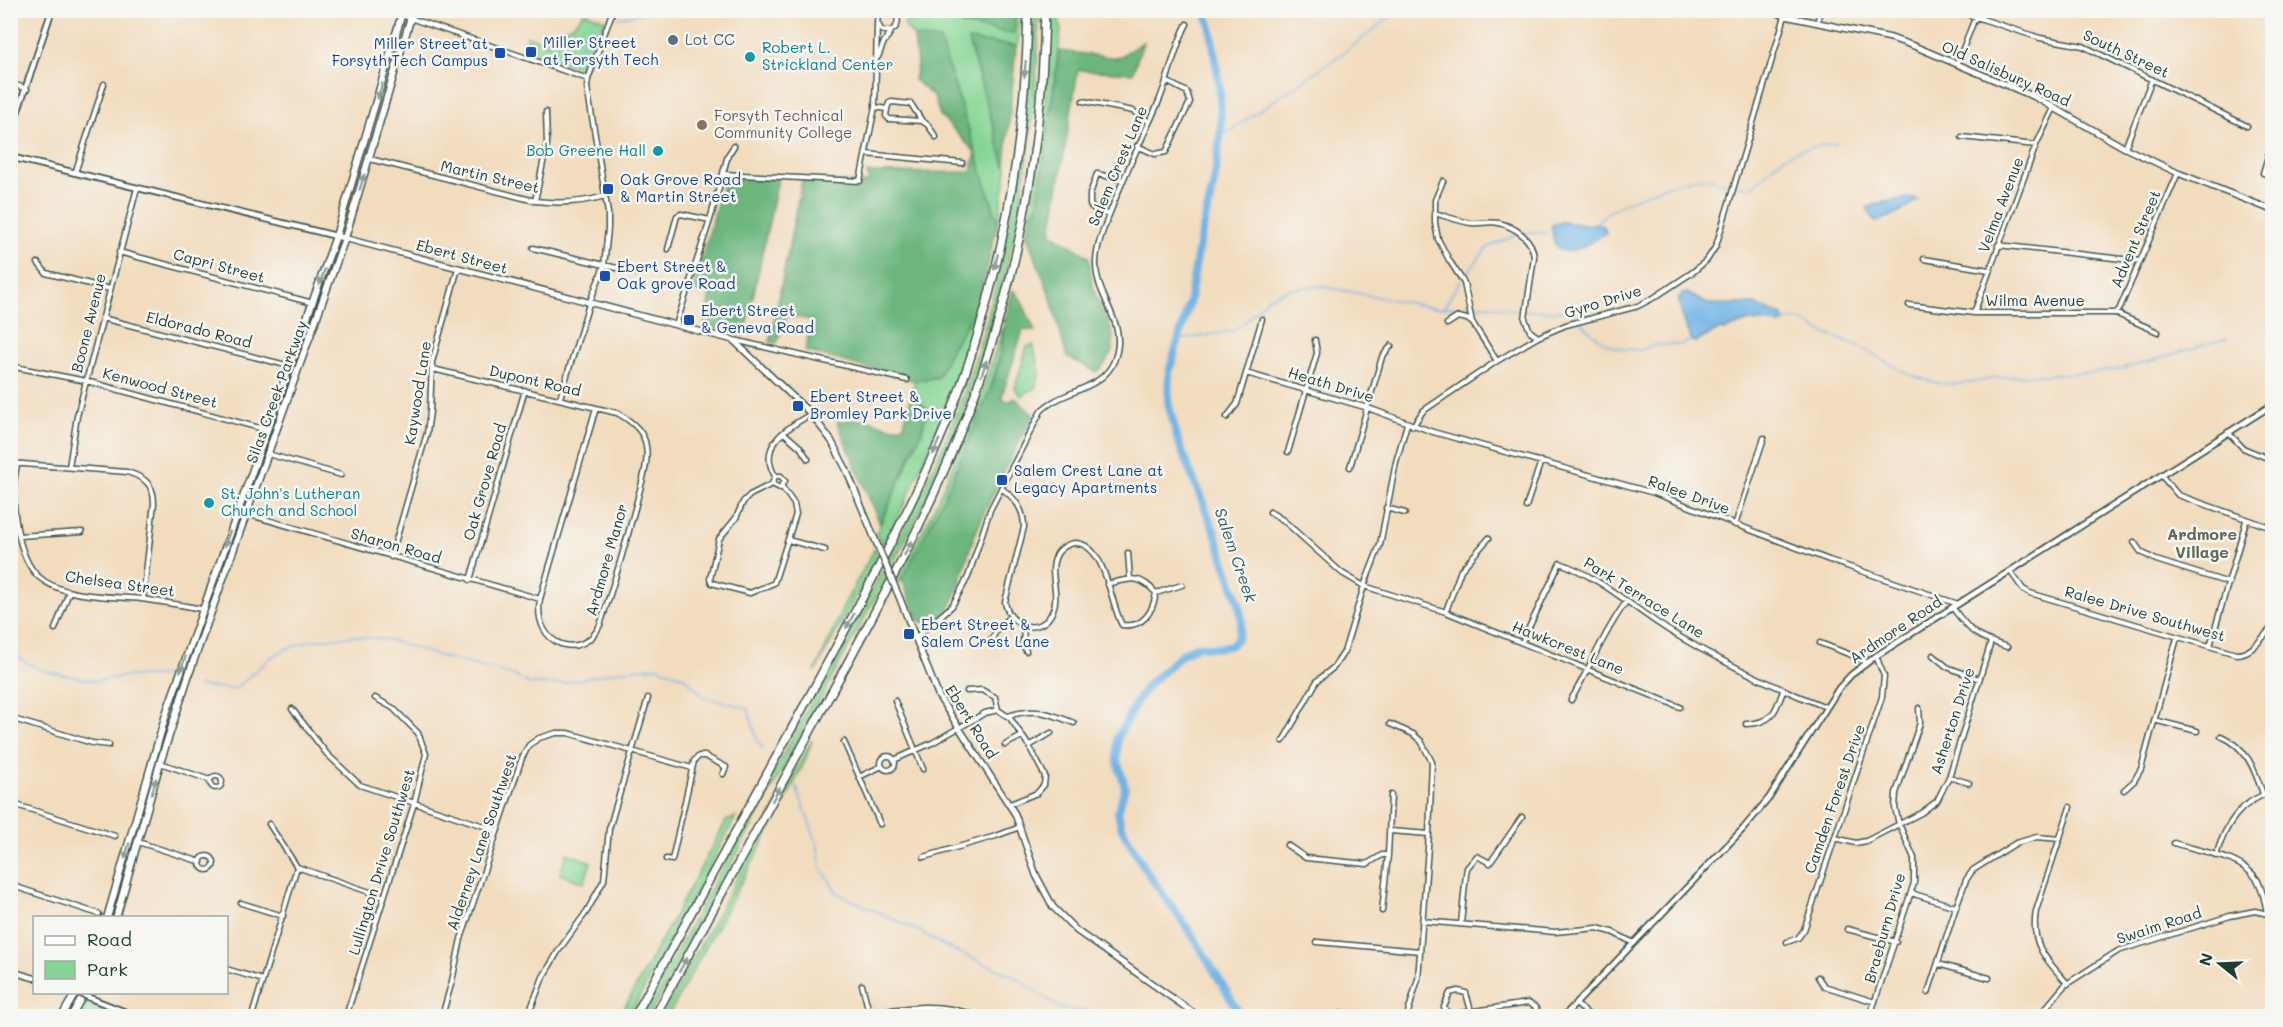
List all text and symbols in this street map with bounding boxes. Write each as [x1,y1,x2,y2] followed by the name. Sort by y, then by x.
[2080,24,2173,82] street label: South Street
[685,29,735,49] place label: Lot CC
[543,32,658,69] place label: Miller Street at Forsyth Tech
[332,33,488,70] place label: Miller Street at Forsyth Tech Campus
[666,33,680,47] marker: Lot CC
[1939,36,2074,110] street label: Old Salisbury Road
[762,37,893,74] place label: Robert L. Strickland Center
[524,45,538,59] marker: Miller Street at Forsyth Tech
[493,46,507,60] marker: Miller Street at Forsyth Tech Campus
[743,50,757,64] marker: Robert L. Strickland Center
[1020,59,1030,78] one-way arrow
[375,82,384,100] one-way arrow
[1083,102,1151,229] street label: Salem Crest Lane
[714,105,852,142] place label: Forsyth Technical Community College
[695,118,709,132] marker: Forsyth Technical Community College
[526,140,646,160] place label: Bob Greene Hall
[651,144,665,158] marker: Bob Greene Hall
[1973,154,2027,255] street label: Velma Avenue
[439,155,542,197] street label: Martin Street
[620,169,741,206] place label: Oak Grove Road & Martin Street
[358,173,368,191] one-way arrow
[601,182,615,196] marker: Oak Grove Road & Martin Street
[2105,187,2165,291] street label: Advent Street
[414,234,510,278] street label: Ebert Street
[171,243,267,287] street label: Capri Street
[991,252,1001,271] one-way arrow
[617,256,736,293] place label: Ebert Street & Oak grove Road
[317,268,326,286] one-way arrow
[598,269,612,283] marker: Ebert Street & Oak grove Road
[66,271,110,374] street label: Boone Avenue
[1562,280,1644,322] street label: Gyro Drive
[1985,290,2085,310] street label: Wilma Avenue
[701,300,814,337] place label: Ebert Street & Geneva Road
[144,306,254,352] street label: Eldorado Road
[682,313,696,327] marker: Ebert Street & Geneva Road
[241,317,311,466] street label: Silas Creek Parkway
[399,339,435,446] street label: Kaywood Lane
[979,359,989,377] one-way arrow
[487,360,583,400] street label: Dupont Road
[1286,361,1377,407] street label: Heath Drive
[101,362,220,412] street label: Kenwood Street
[810,386,952,423] place label: Ebert Street & Bromley Park Drive
[791,399,805,413] marker: Ebert Street & Bromley Park Drive
[458,421,510,543] street label: Oak Grove Road
[931,438,940,456] one-way arrow
[1014,460,1163,497] place label: Salem Crest Lane at Legacy Apartments
[1646,470,1733,518] street label: Ralee Drive
[995,473,1009,487] marker: Salem Crest Lane at Legacy Apartments
[221,483,360,520] place label: St. John's Lutheran Church and School
[202,496,216,510] marker: St. John's Lutheran Church and School
[580,501,632,618] street label: Ardmore Manor
[1211,505,1263,605] water label: Salem Creek
[349,523,444,567] street label: Sharon Road
[2167,523,2237,562] district label: Ardmore Village
[222,531,232,549] one-way arrow
[903,539,912,556] one-way arrow
[1580,552,1709,642] street label: Park Terrace Lane
[64,565,176,601] street label: Chelsea Street
[2063,581,2228,646] street label: Ralee Drive Southwest
[1845,591,1945,667] street label: Ardmore Road
[845,613,855,630] one-way arrow
[921,614,1050,651] place label: Ebert Street & Salem Crest Lane
[1510,616,1627,679] street label: Hawkcrest Lane
[902,627,916,641] marker: Ebert Street & Salem Crest Lane
[178,655,188,673] one-way arrow
[1925,665,1979,777] street label: Asherton Drive
[941,681,1003,762] street label: Ebert Road
[1799,721,1869,876] street label: Camden Forest Drive
[441,751,521,933] street label: Alderney Lane Southwest
[343,766,419,957] street label: Lullington Drive Southwest
[150,777,159,795] one-way arrow
[771,786,782,802] one-way arrow
[122,842,131,860] one-way arrow
[1859,870,1909,985] street label: Braeburn Drive
[2114,902,2204,948] street label: Swaim Road
[33,916,228,994] legend
[87,927,132,951] text: Road
[2190,934,2250,994] north arrow
[2193,950,2217,968] text: N
[678,956,688,973] one-way arrow
[87,957,128,981] text: Park

